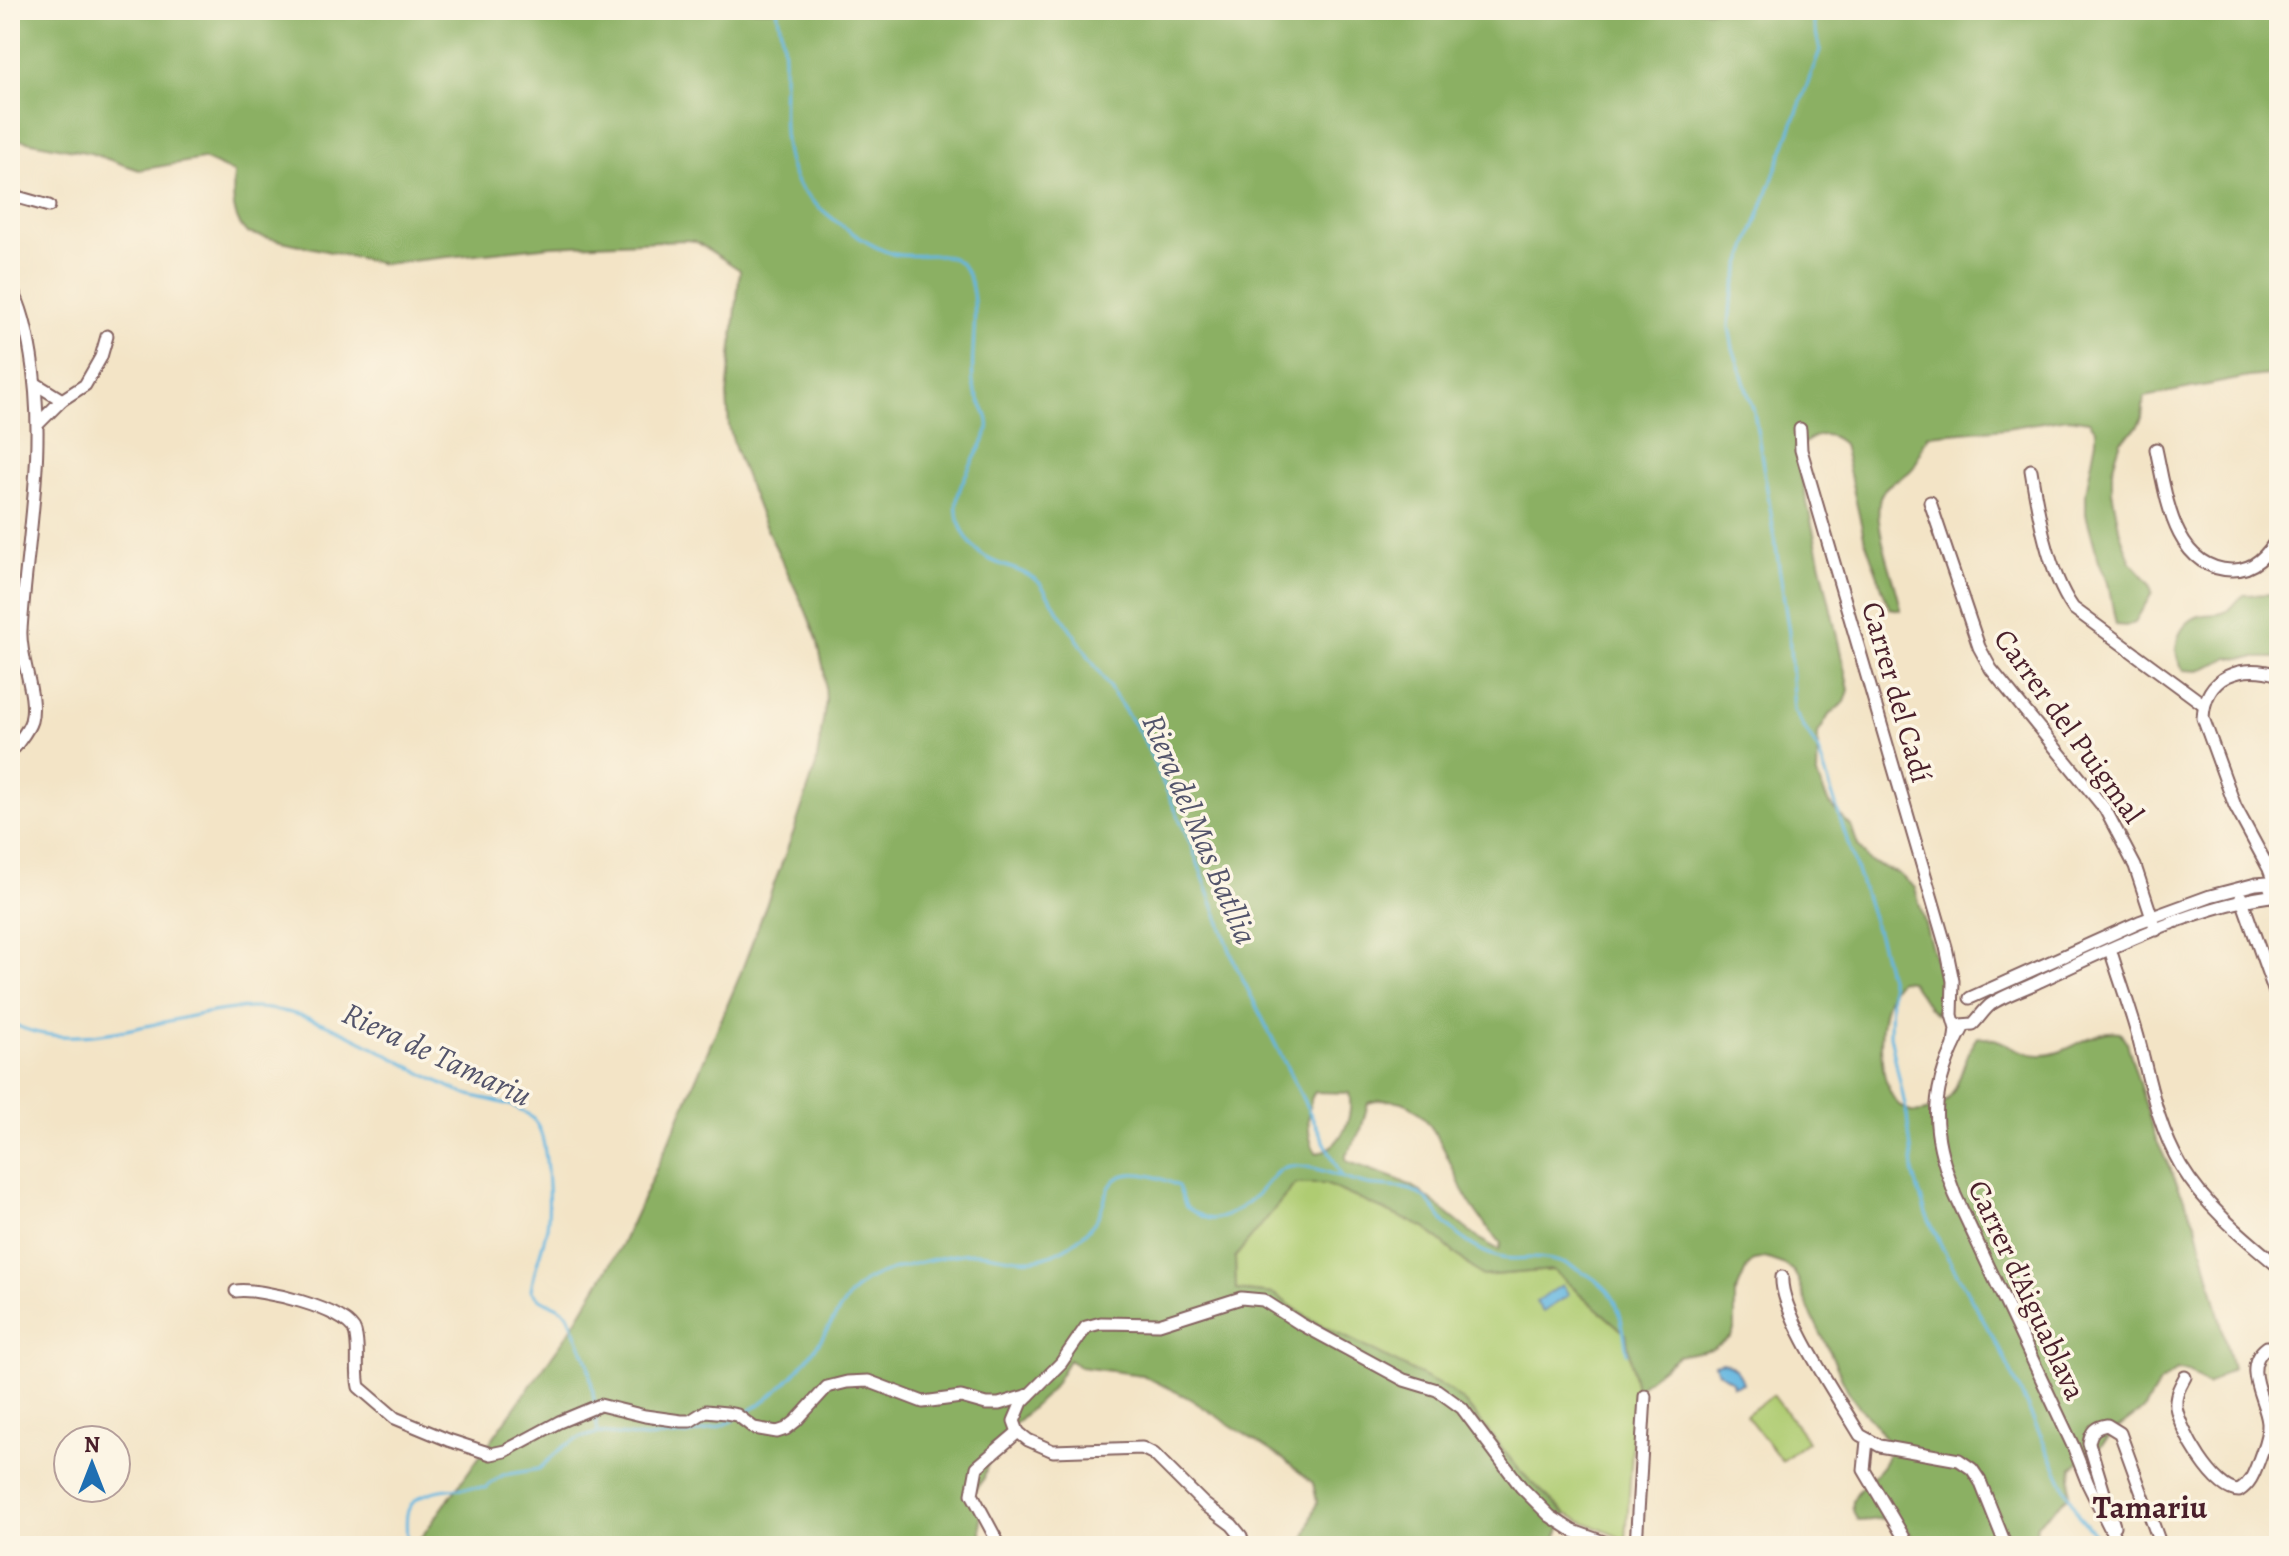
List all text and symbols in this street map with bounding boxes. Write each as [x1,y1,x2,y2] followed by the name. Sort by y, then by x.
[1852,597,1942,787] street label: Carrer del Cadí
[1985,621,2153,831] street label: Carrer del Puigmal
[1132,707,1268,951] water label: Riera del Mas Batllia
[335,991,539,1117] water label: Riera de Tamariu
[1959,1174,2095,1406] street label: Carrer d'Aiguablava
[52,1424,132,1504] north arrow
[84,1430,100,1460] text: N
[2093,1485,2208,1529] district label: Tamariu

